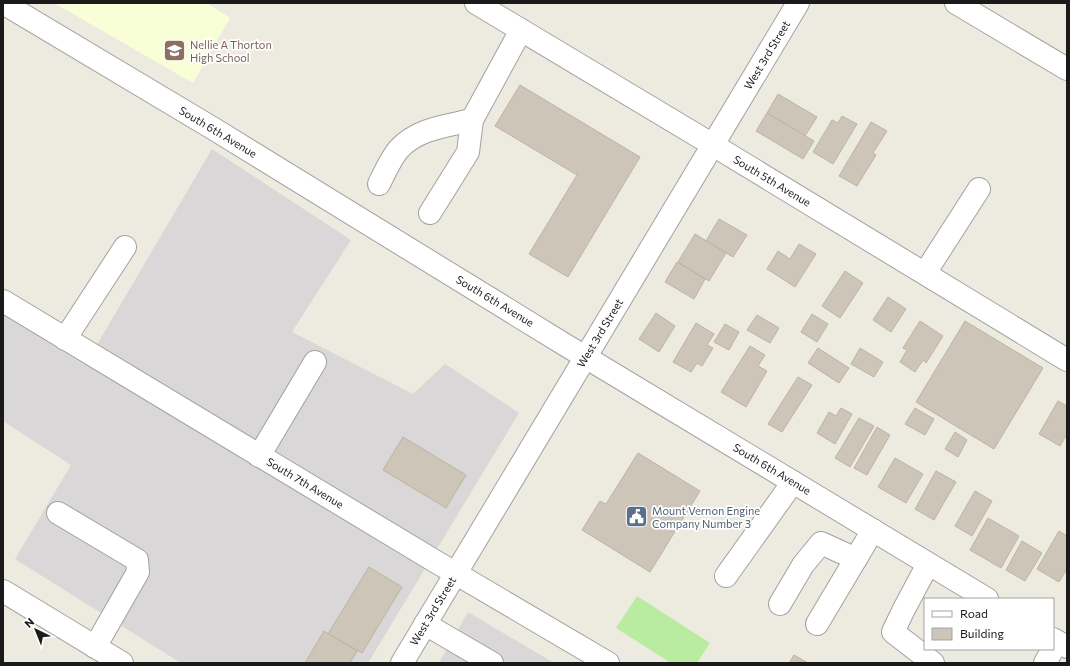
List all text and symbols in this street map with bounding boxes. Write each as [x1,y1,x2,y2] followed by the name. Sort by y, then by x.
[741,18,792,91] street label: West 3rd Street
[161,38,187,64] school or university icon: Nellie A Thorton High School
[190,38,272,64] place label: Nellie A Thorton High School
[177,103,260,160] street label: South 6th Avenue
[731,152,813,209] street label: South 5th Avenue
[454,272,537,329] street label: South 6th Avenue
[574,296,625,369] street label: West 3rd Street
[731,440,814,497] street label: South 6th Avenue
[264,454,346,511] street label: South 7th Avenue
[624,504,650,530] public building icon: Mount Vernon Engine Company Number 3
[652,504,760,530] place label: Mount Vernon Engine Company Number 3
[407,574,458,647] street label: West 3rd Street
[924,598,1054,650] legend
[960,606,988,620] text: Road
[16,610,56,650] north arrow
[21,615,36,630] text: N
[960,626,1004,640] text: Building

